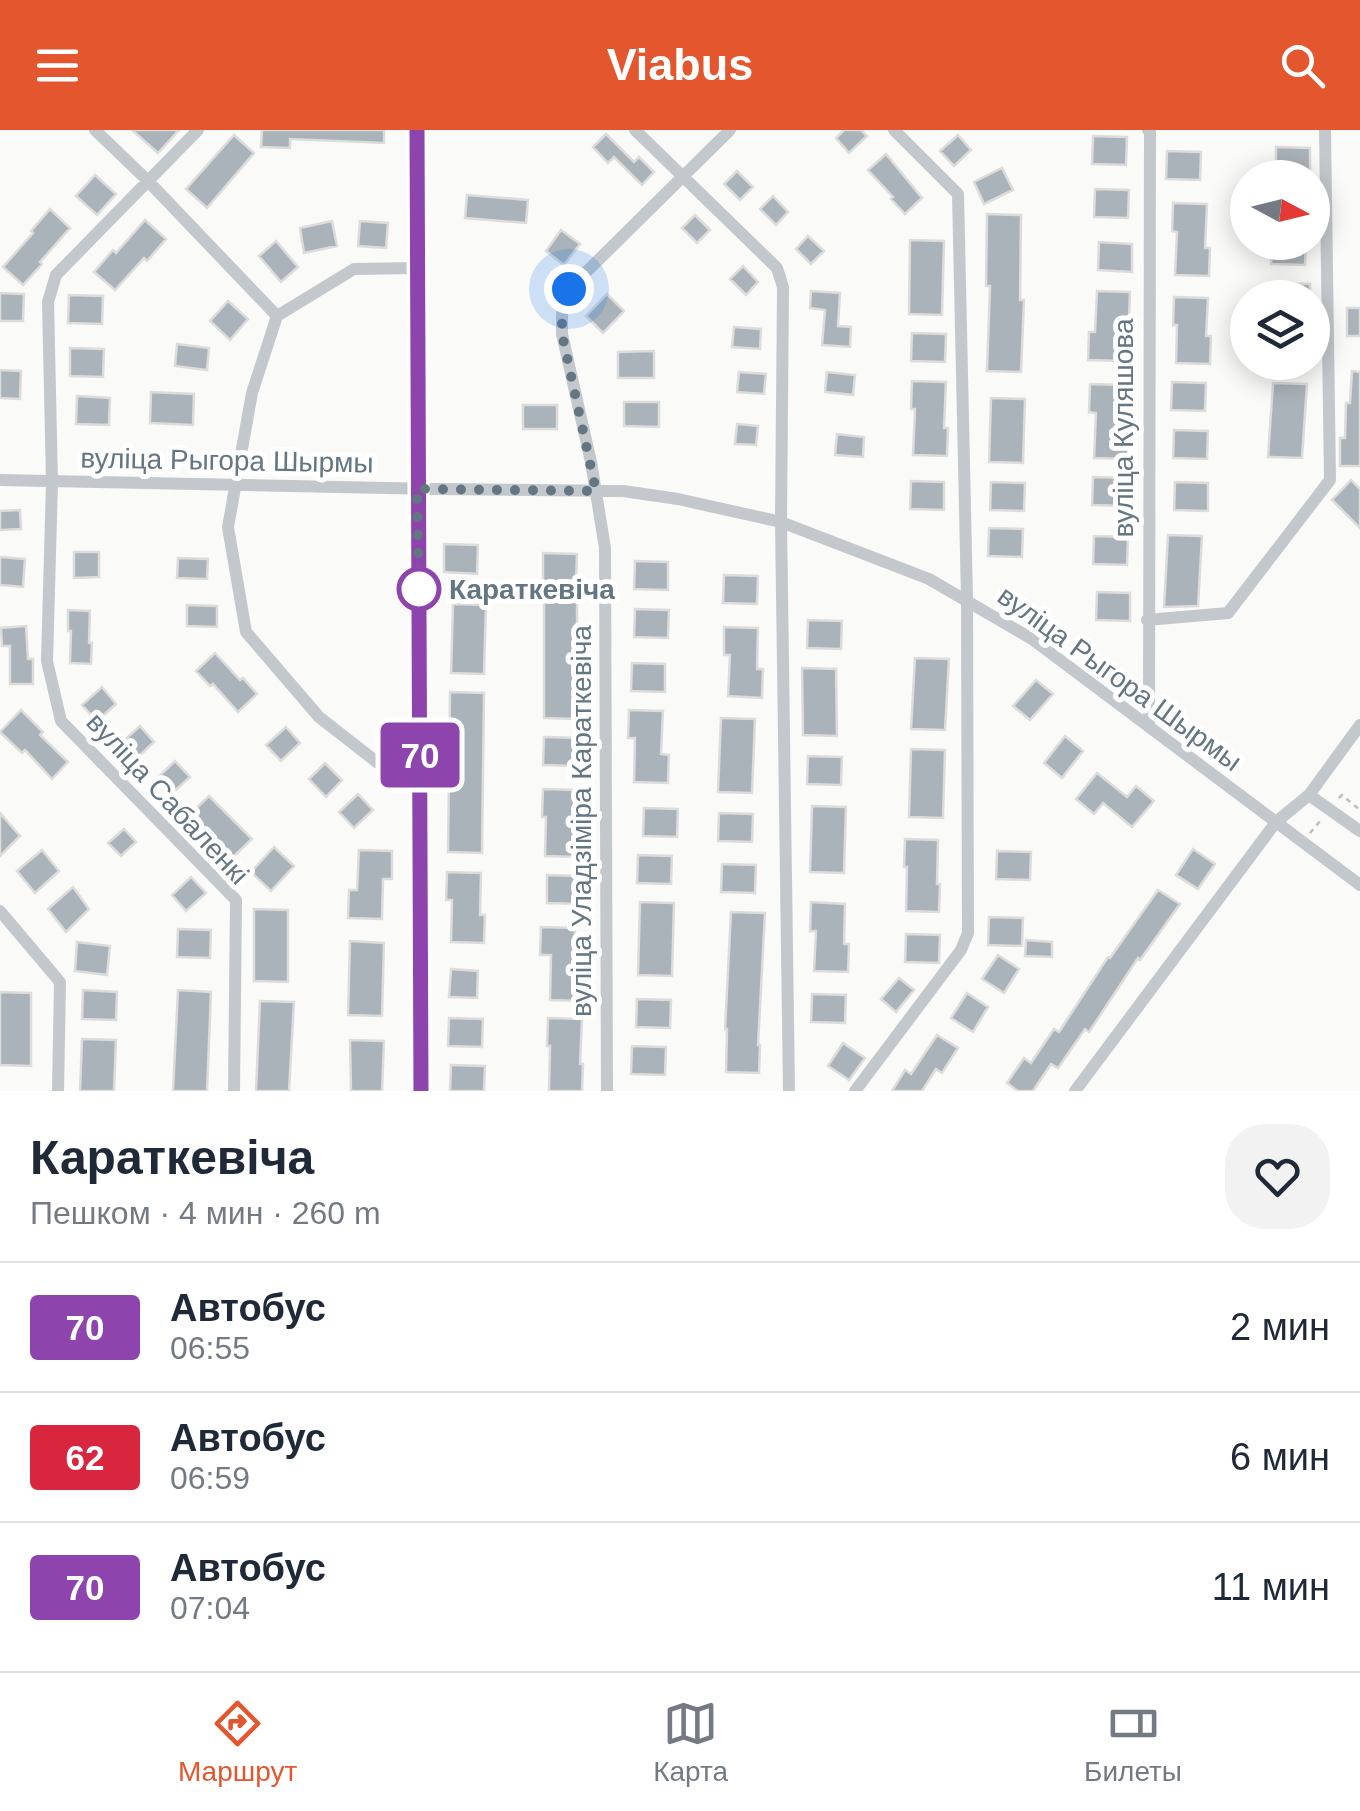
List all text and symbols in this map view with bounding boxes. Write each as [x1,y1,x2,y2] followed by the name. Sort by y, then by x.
[30,38,85,93] icon: menu
[1275,38,1330,93] icon: search
[607,39,753,90] text: Viabus
[1230,160,1330,260] north arrow
[1230,160,1330,380] map controls
[544,264,594,314] your location
[1230,280,1330,380] button: layers
[1108,318,1139,537] street label: вуліца Куляшова
[80,442,374,479] street label: вуліца Рыгора Шырмы
[398,568,440,610] marker: Караткевіча
[449,574,615,605] place label: Караткевіча
[992,580,1247,777] street label: вуліца Рыгора Шырмы
[566,625,597,1017] street label: вуліца Уладзіміра Караткевіча
[80,706,255,890] street label: вуліца Сабаленкі
[375,722,465,788] line badge: 70
[401,736,439,775] text: 70
[1225,1124,1330,1229] button: heart
[30,1131,314,1184] text: Караткевіча
[30,1195,381,1231] text: Пешком · 4 мин · 260 m
[170,1287,326,1329] text: Автобус
[1230,1306,1330,1348] text: 2 мин
[66,1308,104,1347] text: 70
[170,1330,250,1366] text: 06:55
[170,1417,326,1459] text: Автобус
[1230,1436,1330,1478] text: 6 мин
[66,1438,104,1477] text: 62
[170,1460,250,1496] text: 06:59
[170,1547,326,1589] text: Автобус
[1212,1566,1330,1608] text: 11 мин
[66,1568,104,1607] text: 70
[170,1590,250,1626] text: 07:04
[178,1696,297,1788] tab: Маршрут
[653,1696,728,1788] tab: Карта
[1084,1696,1182,1788] tab: Билеты

